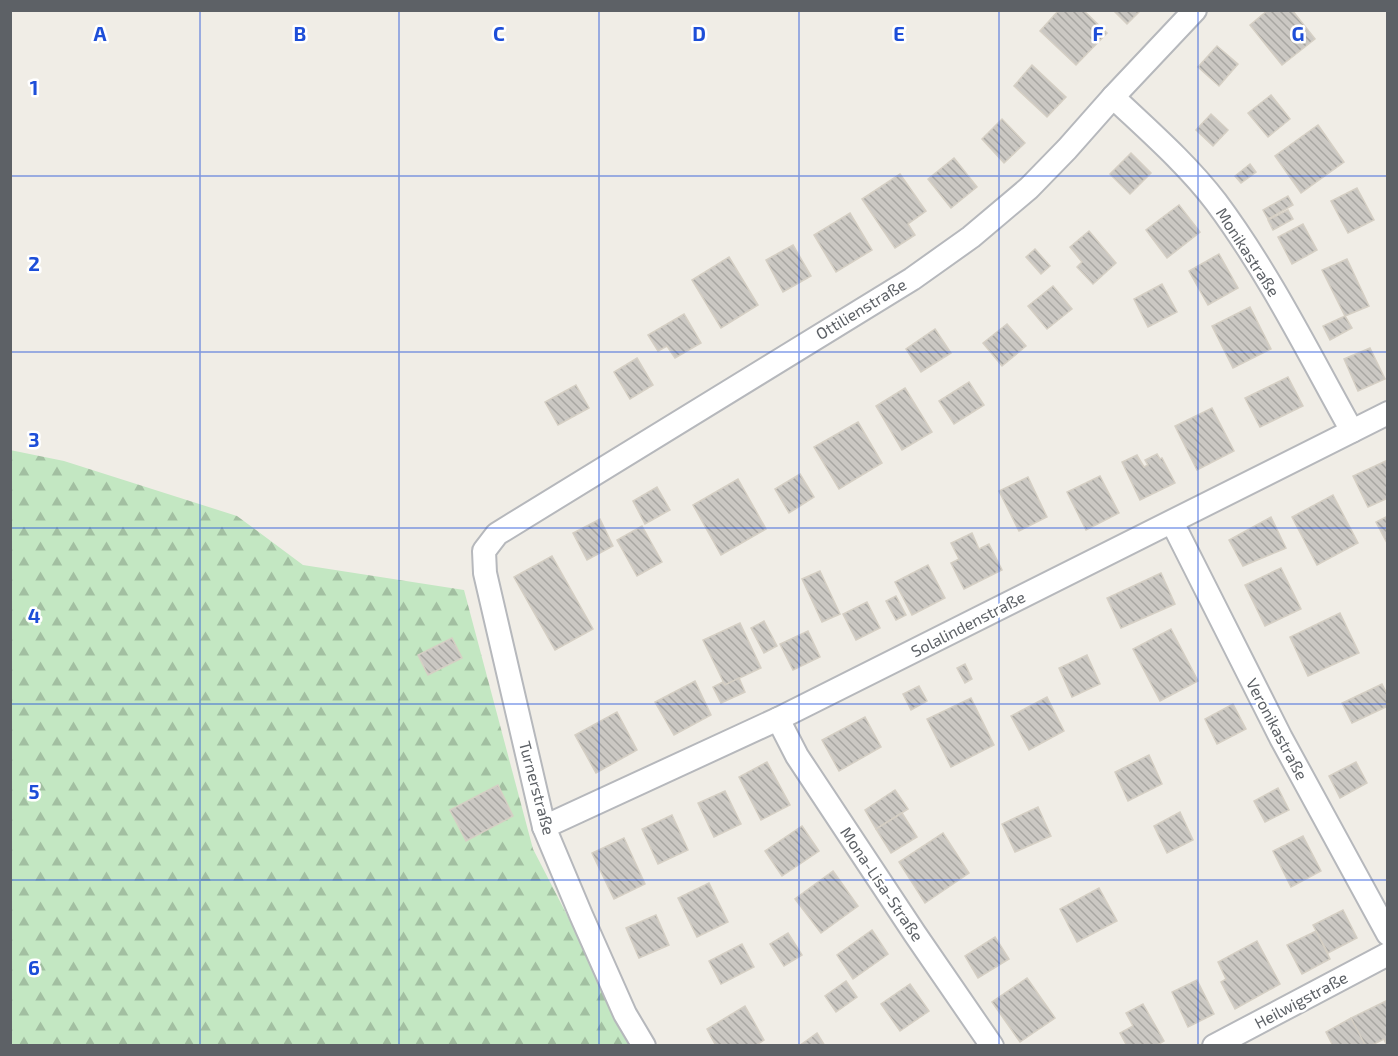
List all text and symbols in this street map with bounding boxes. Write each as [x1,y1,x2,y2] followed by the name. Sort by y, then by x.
[93,21,107,45] text: A
[294,21,306,45] text: B
[493,21,505,45] text: C
[692,21,706,45] text: D
[893,21,905,45] text: E
[1092,21,1104,45] text: F
[1292,21,1304,45] text: G
[30,75,38,99] text: 1
[1213,204,1284,300] street label: Monikastraße
[28,251,40,275] text: 2
[812,274,909,343] street label: Ottilienstraße
[28,427,40,451] text: 3
[908,587,1028,661] street label: Solalindenstraße
[28,603,41,627] text: 4
[1243,675,1312,783] street label: Veronikastraße
[516,739,559,837] street label: Turnerstraße
[28,779,40,803] text: 5
[837,823,928,945] street label: Mona-Lisa-Straße
[28,955,40,979] text: 6
[1251,967,1351,1032] street label: Heilwigstraße

